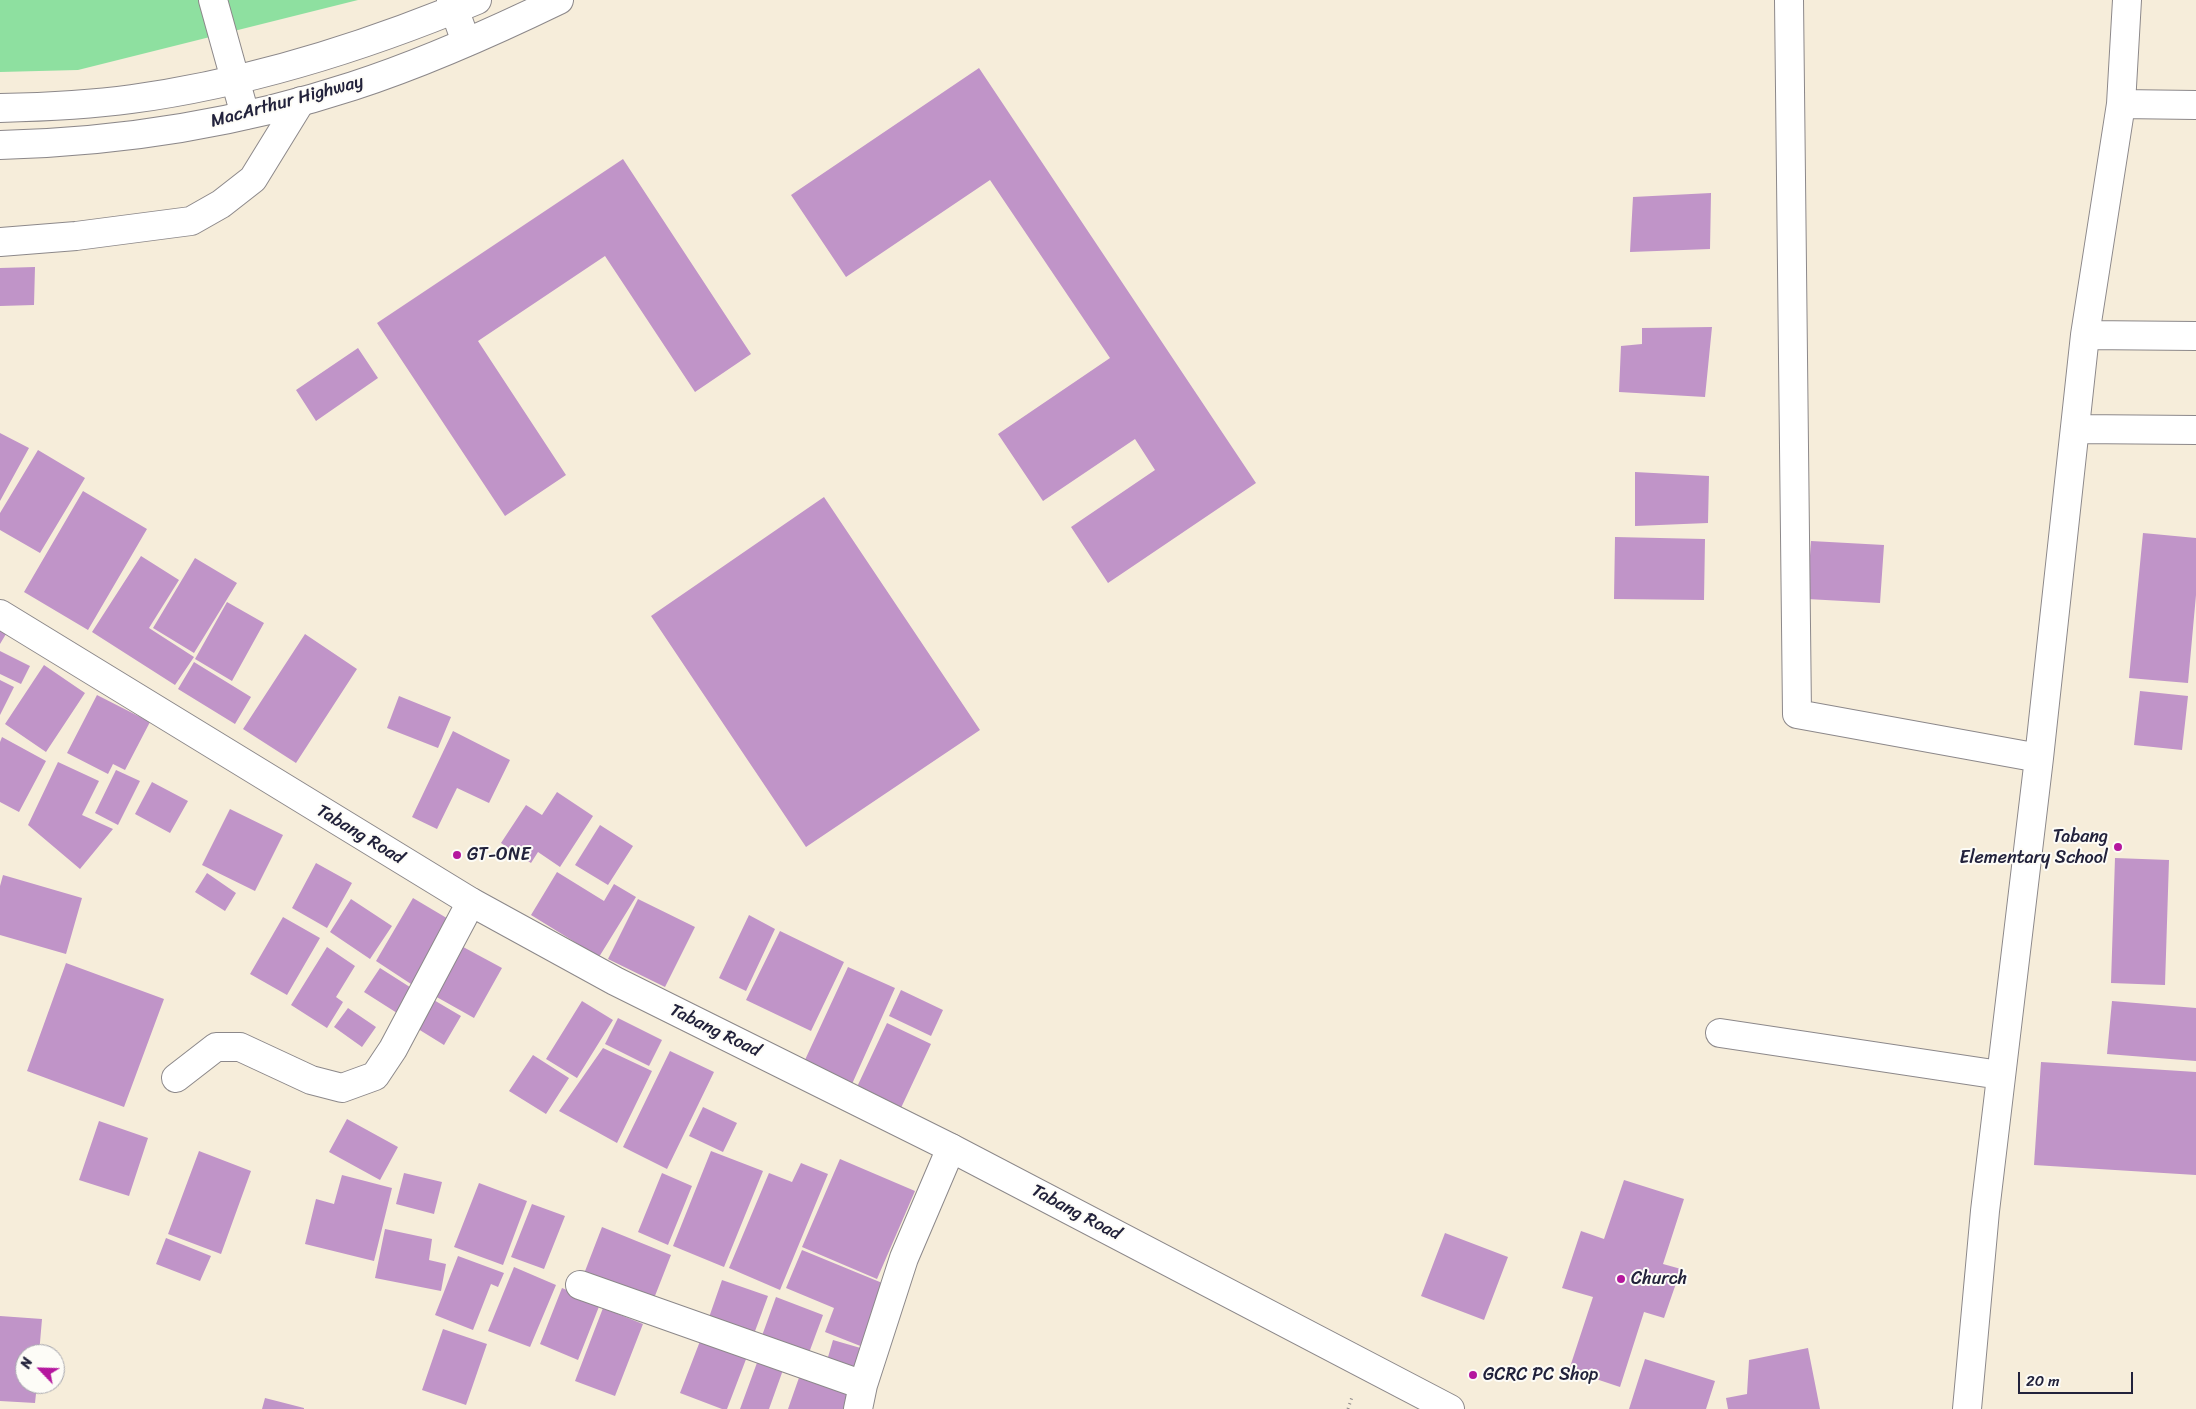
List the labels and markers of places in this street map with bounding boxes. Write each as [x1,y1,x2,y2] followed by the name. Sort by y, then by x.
[1959,826,2108,869] place label: Tabang Elementary School
[2112,841,2124,853] marker: Tabang Elementary School
[467,844,530,866] place label: GT-ONE
[451,849,463,861] marker: GT-ONE
[1631,1268,1687,1290] place label: Church
[1615,1273,1627,1285] marker: Church
[1483,1364,1598,1386] place label: GCRC PC Shop
[1467,1369,1479,1381] marker: GCRC PC Shop

